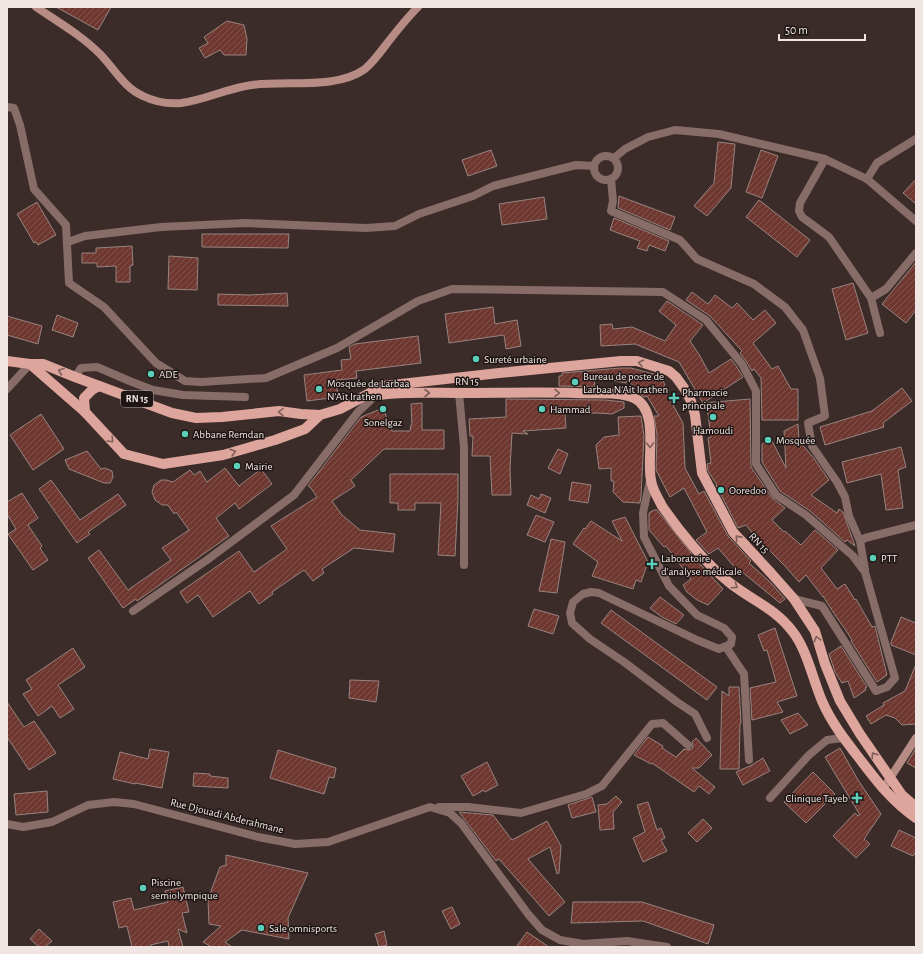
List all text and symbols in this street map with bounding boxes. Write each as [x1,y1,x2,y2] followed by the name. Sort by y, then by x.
[779,16,865,42] scale bar
[785,24,808,36] text: 50 m
[471,354,481,364] marker: Sureté urbaine
[484,354,547,365] place label: Sureté urbaine
[638,359,644,367] one-way arrow
[58,368,65,376] one-way arrow
[146,369,156,379] marker: ADE
[159,369,178,380] place label: ADE
[583,371,668,395] place label: Bureau de poste de Larbaa N'Aït Irathen
[455,376,479,387] street label: RN 15
[570,377,580,387] marker: Bureau de poste de Larbaa N'Aït Irathen
[327,378,410,402] place label: Mosquée de Larbaa N'Aït Irathen
[314,384,324,394] marker: Mosquée de Larbaa N'Aït Irathen
[682,387,728,411] place label: Pharmacie principale
[424,389,430,397] one-way arrow
[554,389,560,397] one-way arrow
[121,391,153,407] road number: RN 15
[669,393,679,403] marker: Pharmacie principale
[378,404,388,414] marker: Sonelgaz
[537,404,547,414] marker: Hammad
[550,404,591,415] place label: Hammad
[278,408,284,416] one-way arrow
[708,412,718,422] marker: Hamoudi
[364,417,403,428] place label: Sonelgaz
[693,425,733,436] place label: Hamoudi
[180,429,190,439] marker: Abbane Remdan
[193,429,264,440] place label: Abbane Remdan
[763,435,773,445] marker: Mosquée
[776,435,815,446] place label: Mosquée
[107,436,114,443] one-way arrow
[646,442,654,448] one-way arrow
[229,448,236,457] one-way arrow
[232,461,242,471] marker: Mairie
[245,461,273,472] place label: Mairie
[716,485,726,495] marker: Ooredoo
[729,485,766,496] place label: Ooredoo
[747,531,771,556] street label: RN 15
[736,535,743,542] one-way arrow
[661,553,742,577] place label: Laboratoire d'analyse médicale
[868,553,878,563] marker: PTT
[881,553,898,564] place label: PTT
[646,558,658,570] marker: Laboratoire d'analyse médicale
[731,581,738,589] one-way arrow
[813,636,822,643] one-way arrow
[872,753,879,760] one-way arrow
[851,792,863,804] marker: Clinique Tayeb
[786,793,848,804] place label: Clinique Tayeb
[169,797,285,835] street label: Rue Djouadi Abderahmane
[151,877,218,901] place label: Piscine semiolympique
[138,883,148,893] marker: Piscine semiolympique
[256,923,266,933] marker: Sale omnisports
[269,923,337,934] place label: Sale omnisports

